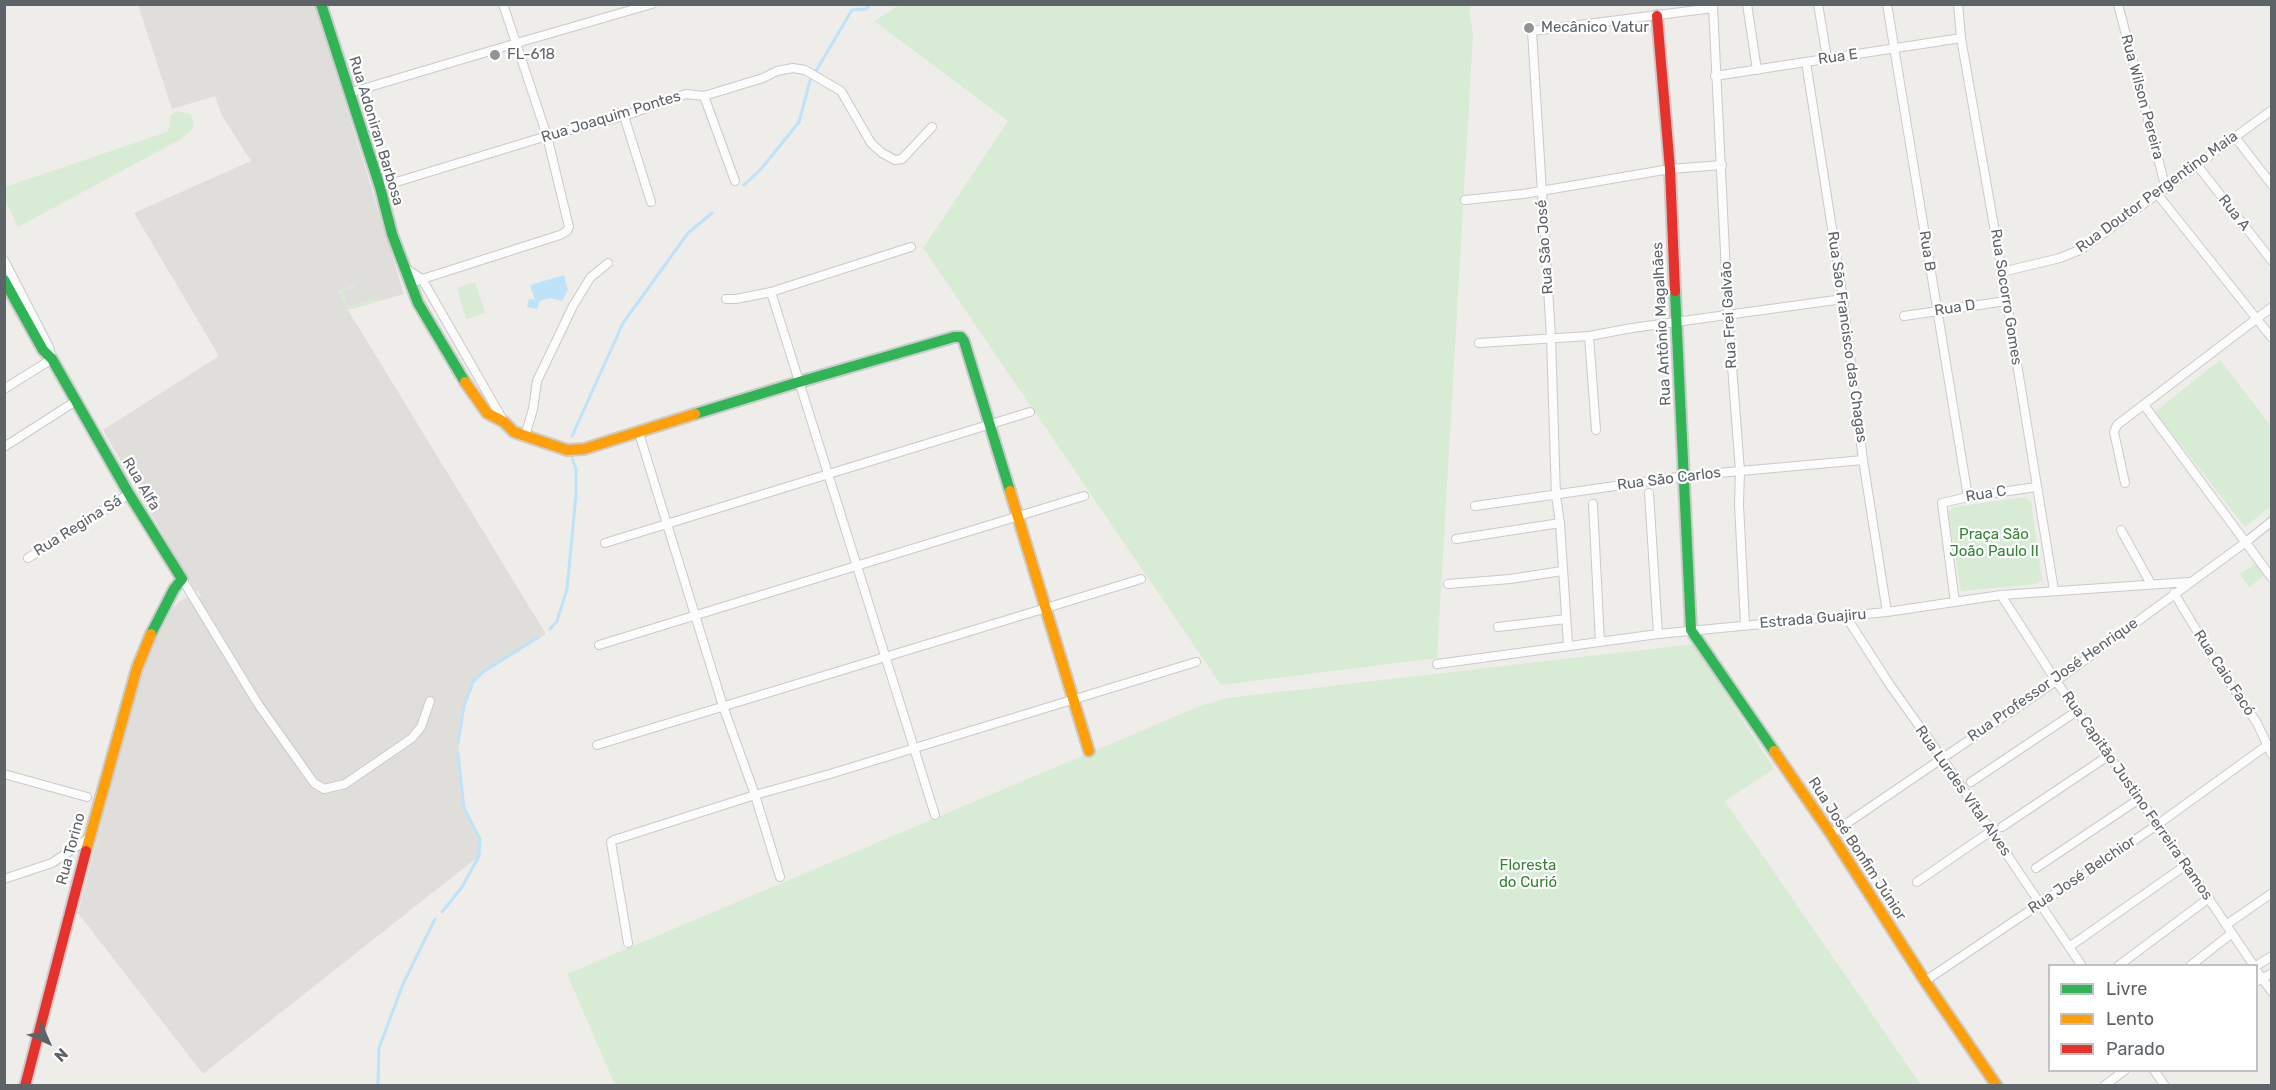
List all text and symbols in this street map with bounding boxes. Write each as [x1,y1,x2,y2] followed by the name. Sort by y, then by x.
[1541,19,1649,37] place label: Mecânico Vatur
[1522,21,1536,35] marker: Mecânico Vatur
[2117,33,2167,161] street label: Rua Wilson Pereira
[1817,45,1859,69] street label: Rua E
[507,46,555,64] place label: FL-618
[488,48,502,62] marker: FL-618
[345,54,407,208] street label: Rua Adoniran Barbosa
[539,87,683,147] street label: Rua Joaquim Pontes
[2073,127,2241,257] street label: Rua Doutor Pergentino Maia
[2214,191,2254,235] street label: Rua A
[1533,199,1557,295] street label: Rua São José
[1986,228,2026,366] street label: Rua Socorro Gomes
[1915,229,1939,273] street label: Rua B
[1823,230,1871,444] street label: Rua São Francisco das Chagas
[1649,242,1675,406] street label: Rua Antônio Magalhães
[1717,261,1741,369] street label: Rua Frei Galvão
[1933,296,1977,320] street label: Rua D
[118,454,164,514] street label: Rua Alfa
[1616,464,1722,494] street label: Rua São Carlos
[1964,482,2008,506] street label: Rua C
[31,492,125,560] street label: Rua Regina Sá
[1949,526,2039,561] park label: Praça São João Paulo II
[1759,605,1867,633] street label: Estrada Guajiru
[1964,614,2142,746] street label: Rua Professor José Henrique
[2190,627,2258,719] street label: Rua Caio Facó
[2058,688,2216,904] street label: Rua Capitão Justino Ferreira Ramos
[1911,722,2015,860] street label: Rua Lurdes Vítal Alves
[1804,774,1910,924] street label: Rua José Bonfim Júnior
[53,811,89,887] street label: Rua Torino
[2025,832,2139,918] street label: Rua José Belchior
[1499,857,1557,892] park label: Floresta do Curió
[2048,964,2258,1072] legend
[2106,978,2147,1000] text: Livre
[2106,1008,2154,1030] text: Lento
[18,1012,78,1072] north arrow
[2106,1038,2165,1060] text: Parado
[50,1044,72,1066] text: N

